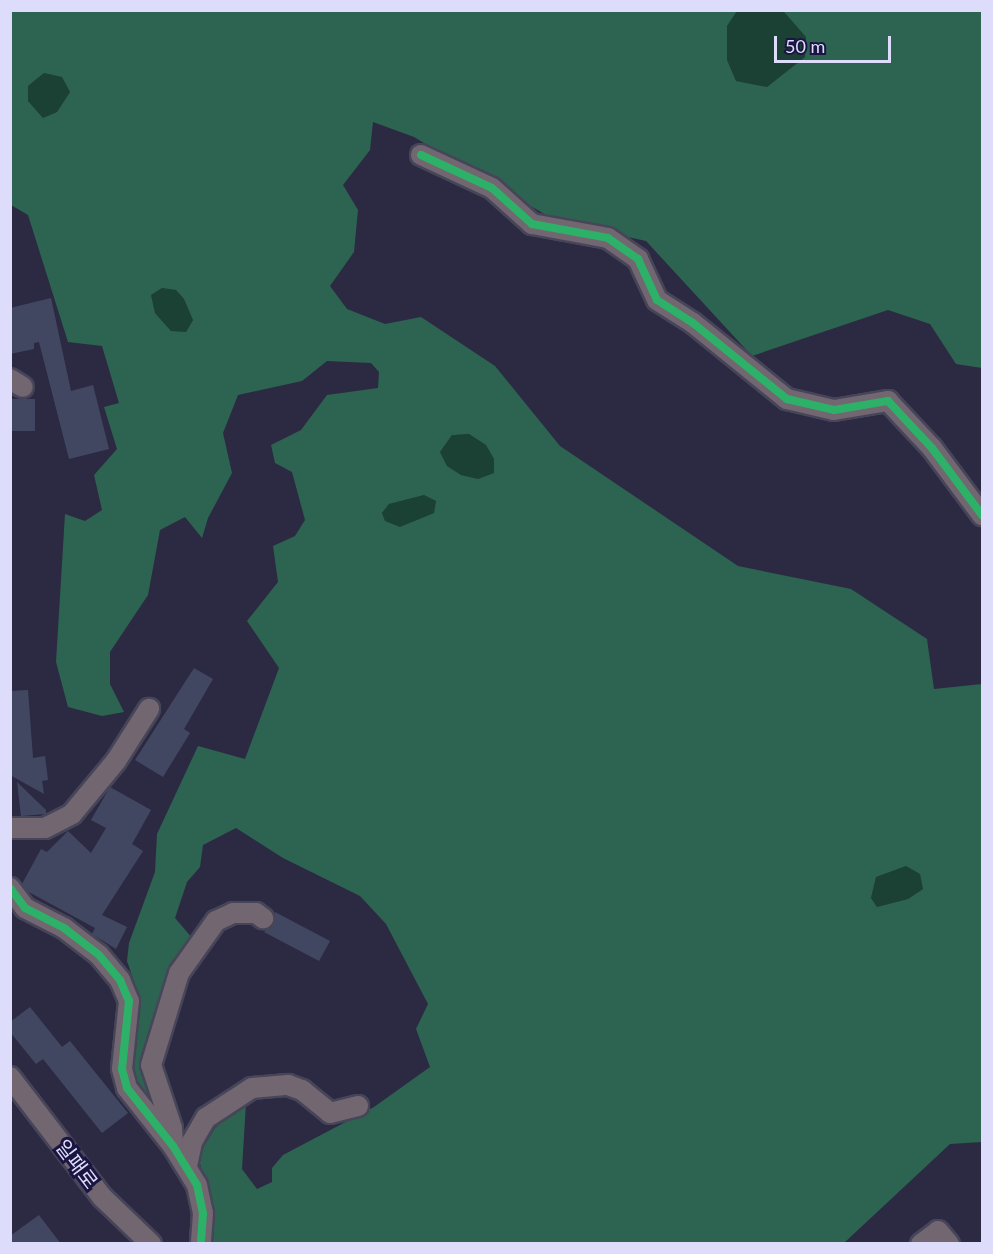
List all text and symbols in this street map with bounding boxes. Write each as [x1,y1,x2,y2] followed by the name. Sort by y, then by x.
[777,24,894,62] scale bar
[785,35,825,57] text: 50 m
[51,1135,103,1193] street label: 일패로

